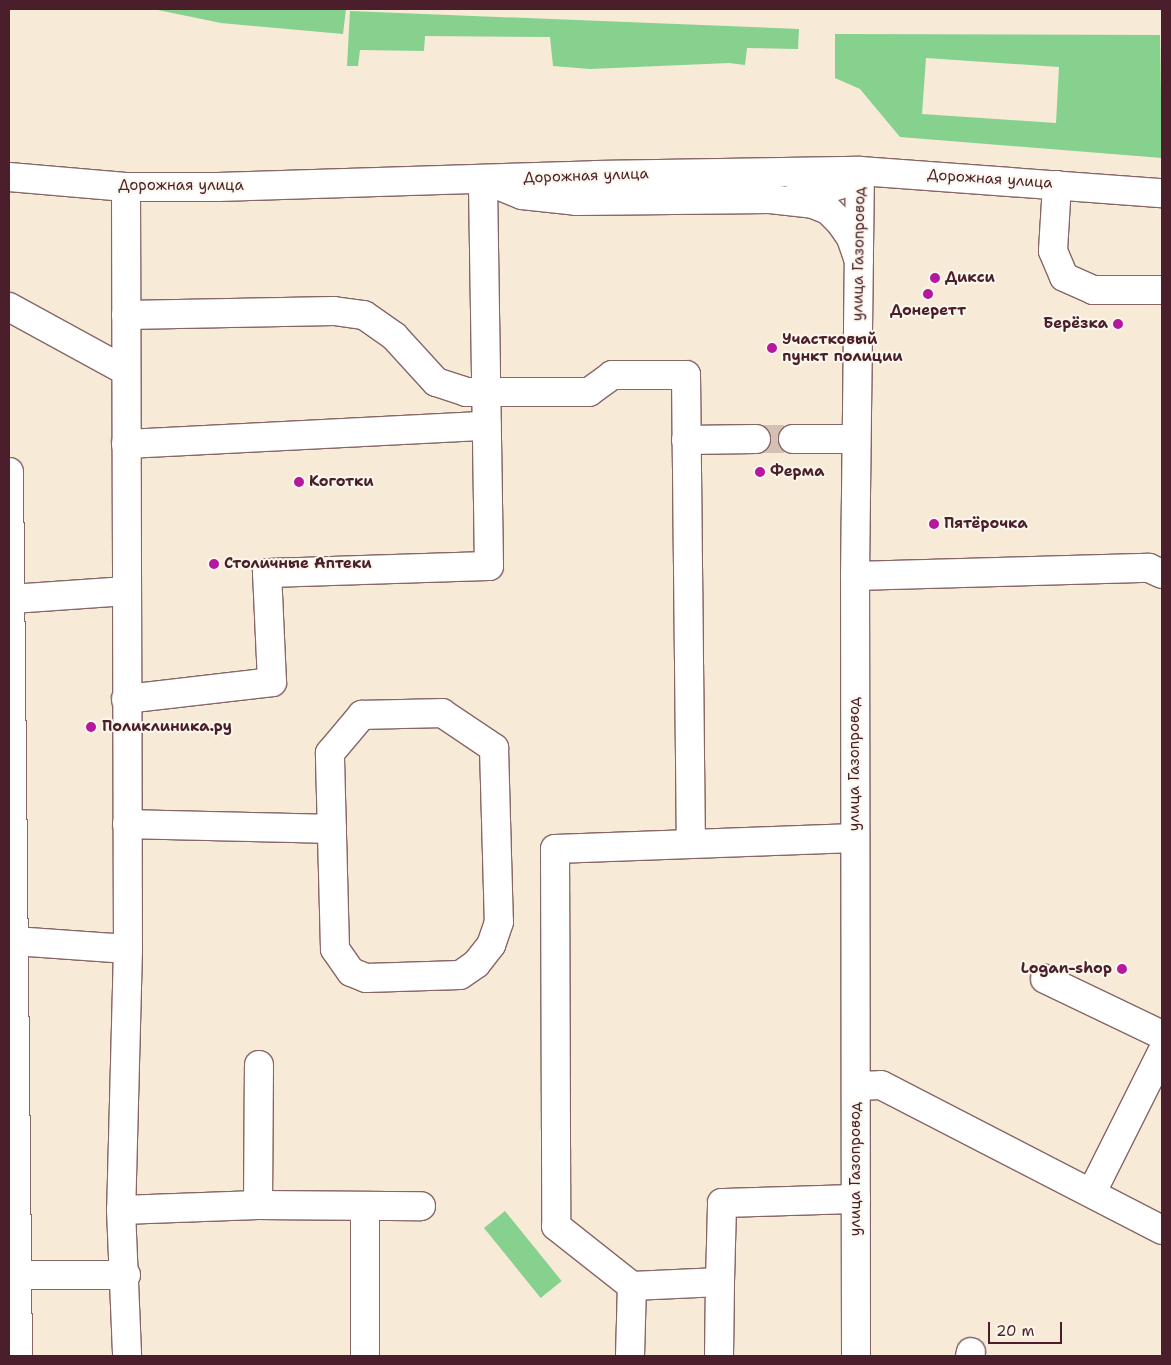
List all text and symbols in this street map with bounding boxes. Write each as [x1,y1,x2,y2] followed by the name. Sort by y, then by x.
[523,165,649,187] street label: Дорожная улица
[927,166,1053,192] street label: Дорожная улица
[118,177,244,195] street label: Дорожная улица
[849,187,869,321] street label: улица Газопровод
[945,269,995,287] place label: Дикси
[929,272,941,284] marker: Дикси
[922,288,934,300] marker: Донеретт
[890,302,966,320] place label: Донеретт
[1043,315,1108,333] place label: Берёзка
[1112,318,1124,330] marker: Берёзка
[782,330,903,365] place label: Участковый пункт полиции
[766,342,778,354] marker: Участковый пункт полиции
[770,463,824,481] place label: Ферма
[754,466,766,478] marker: Ферма
[309,473,374,491] place label: Коготки
[293,476,305,488] marker: Коготки
[944,515,1028,533] place label: Пятёрочка
[928,518,940,530] marker: Пятёрочка
[224,555,372,573] place label: Столичные Аптеки
[208,558,220,570] marker: Столичные Аптеки
[846,697,864,831] street label: улица Газопровод
[102,718,232,736] place label: Поликлиника.ру
[84,720,98,734] marker: Поликлиника.ру
[1021,960,1112,978] place label: Logan-shop
[1116,963,1128,975] marker: Logan-shop
[847,1102,865,1236] street label: улица Газопровод
[991,1312,1065,1344] scale bar
[996,1321,1035,1341] text: 20 m

